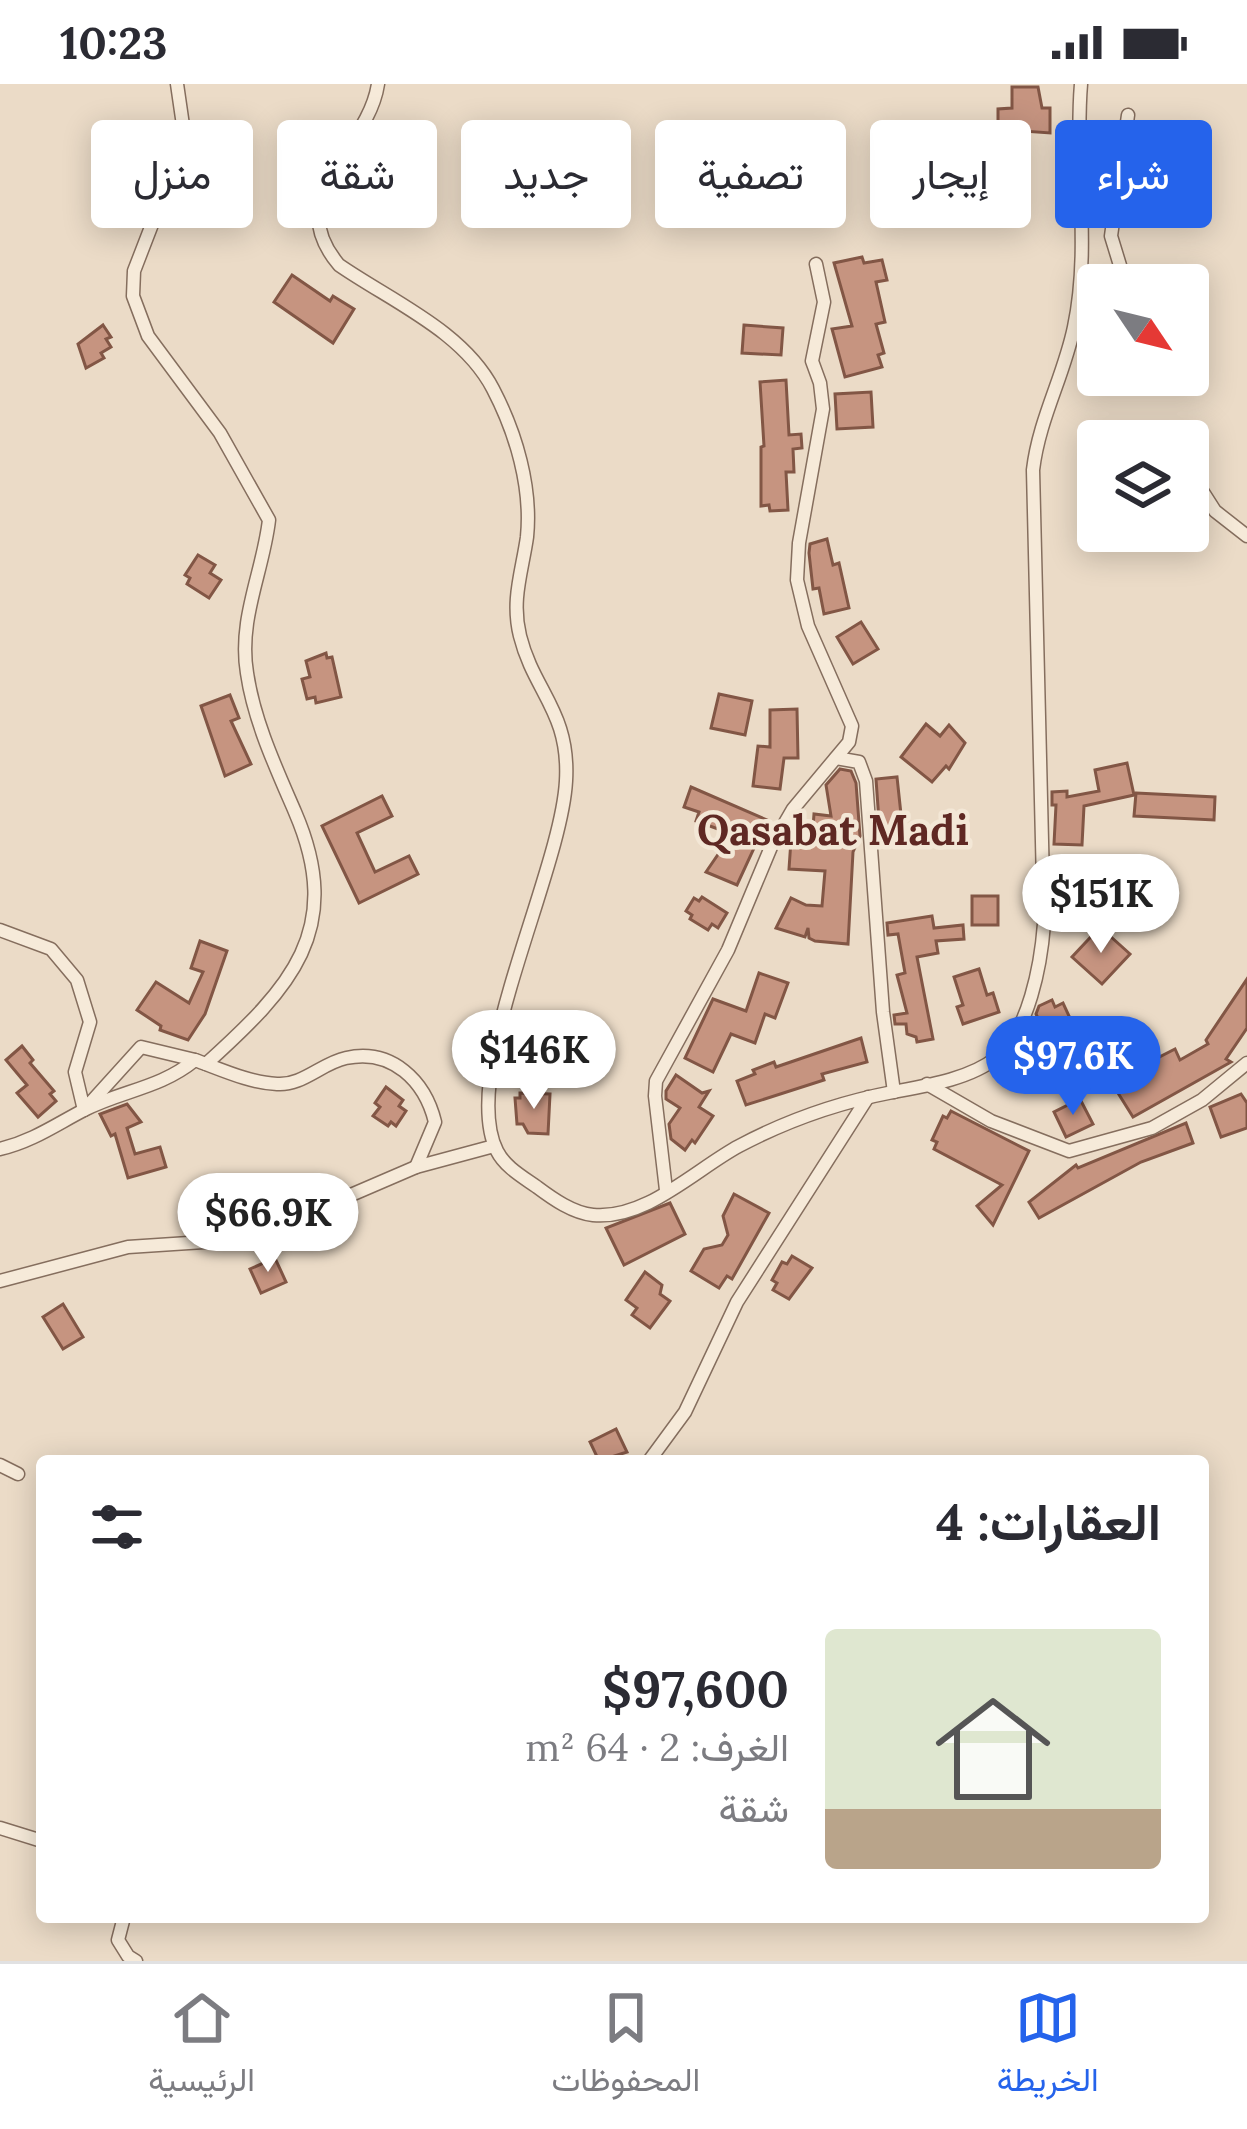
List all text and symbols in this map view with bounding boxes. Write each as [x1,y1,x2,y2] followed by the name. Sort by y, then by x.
[60,14,167,71] text: 10:23
[91,120,253,228] chip: منزل
[277,120,437,228] chip: شقة
[461,120,631,228] chip: جديد
[655,120,846,228] chip: تصفية
[870,120,1031,228] chip: إيجار
[1055,120,1212,228] chip: شراء
[1077,264,1209,396] north arrow
[1077,264,1209,552] map controls
[1077,420,1209,552] button: layers
[697,803,969,857] district label: Qasabat Madi
[1017,854,1185,956] pin: $151K
[1049,868,1153,918] text: $151K
[450,1010,618,1112] pin: $146K
[975,1016,1171,1118] pin: $97.6K
[479,1024,589,1074] text: $146K
[1013,1030,1133,1080] text: $97.6K
[170,1173,366,1275] pin: $66.9K
[204,1187,332,1237] text: $66.9K
[936,1489,1161,1554] text: العقارات: 4
[84,1494,150,1560] icon: filters
[602,1656,789,1721] text: $97,600
[921,1677,1065,1821] icon: home
[525,1722,789,1772] text: الغرف: 2 · 64 m²
[719,1783,789,1833] text: شقة
[148,1985,255,2109] tab: الرئيسية
[552,1985,700,2109] tab: المحفوظات
[997,1985,1099,2109] tab: الخريطة

